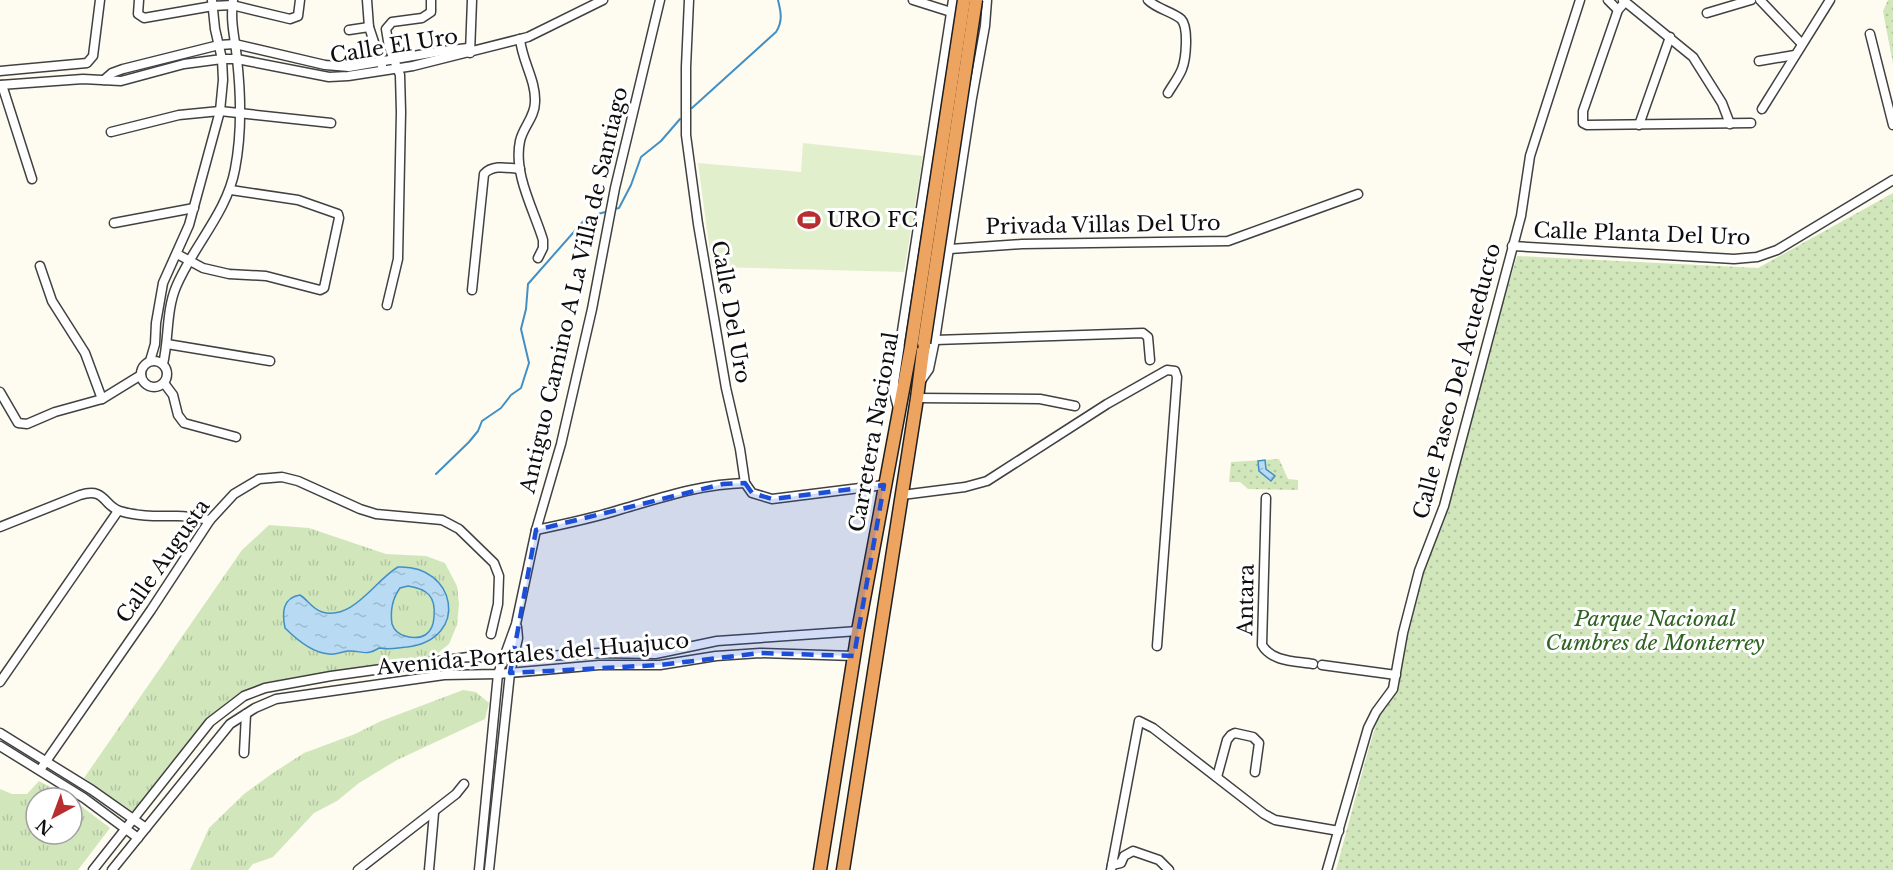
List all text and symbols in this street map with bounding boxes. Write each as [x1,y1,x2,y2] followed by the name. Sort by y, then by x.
[328,23,460,69] street label: Calle El Uro
[514,84,633,497] street label: Antiguo Camino A La Villa de Santiago
[796,207,822,233] sports icon: URO FC
[827,207,918,233] place label: URO FC
[985,210,1221,240] street label: Privada Villas Del Uro
[1533,217,1751,251] street label: Calle Planta Del Uro
[706,239,756,385] street label: Calle Del Uro
[1408,240,1506,522] street label: Calle Paseo Del Acueducto
[844,330,904,534] street label: Carretera Nacional
[111,494,215,628] street label: Calle Augusta
[1232,563,1260,637] street label: Antara
[1545,606,1765,656] park label: Parque Nacional Cumbres de Monterrey
[375,627,690,681] street label: Avenida Portales del Huajuco
[24,786,84,846] north arrow
[32,815,56,840] text: N

